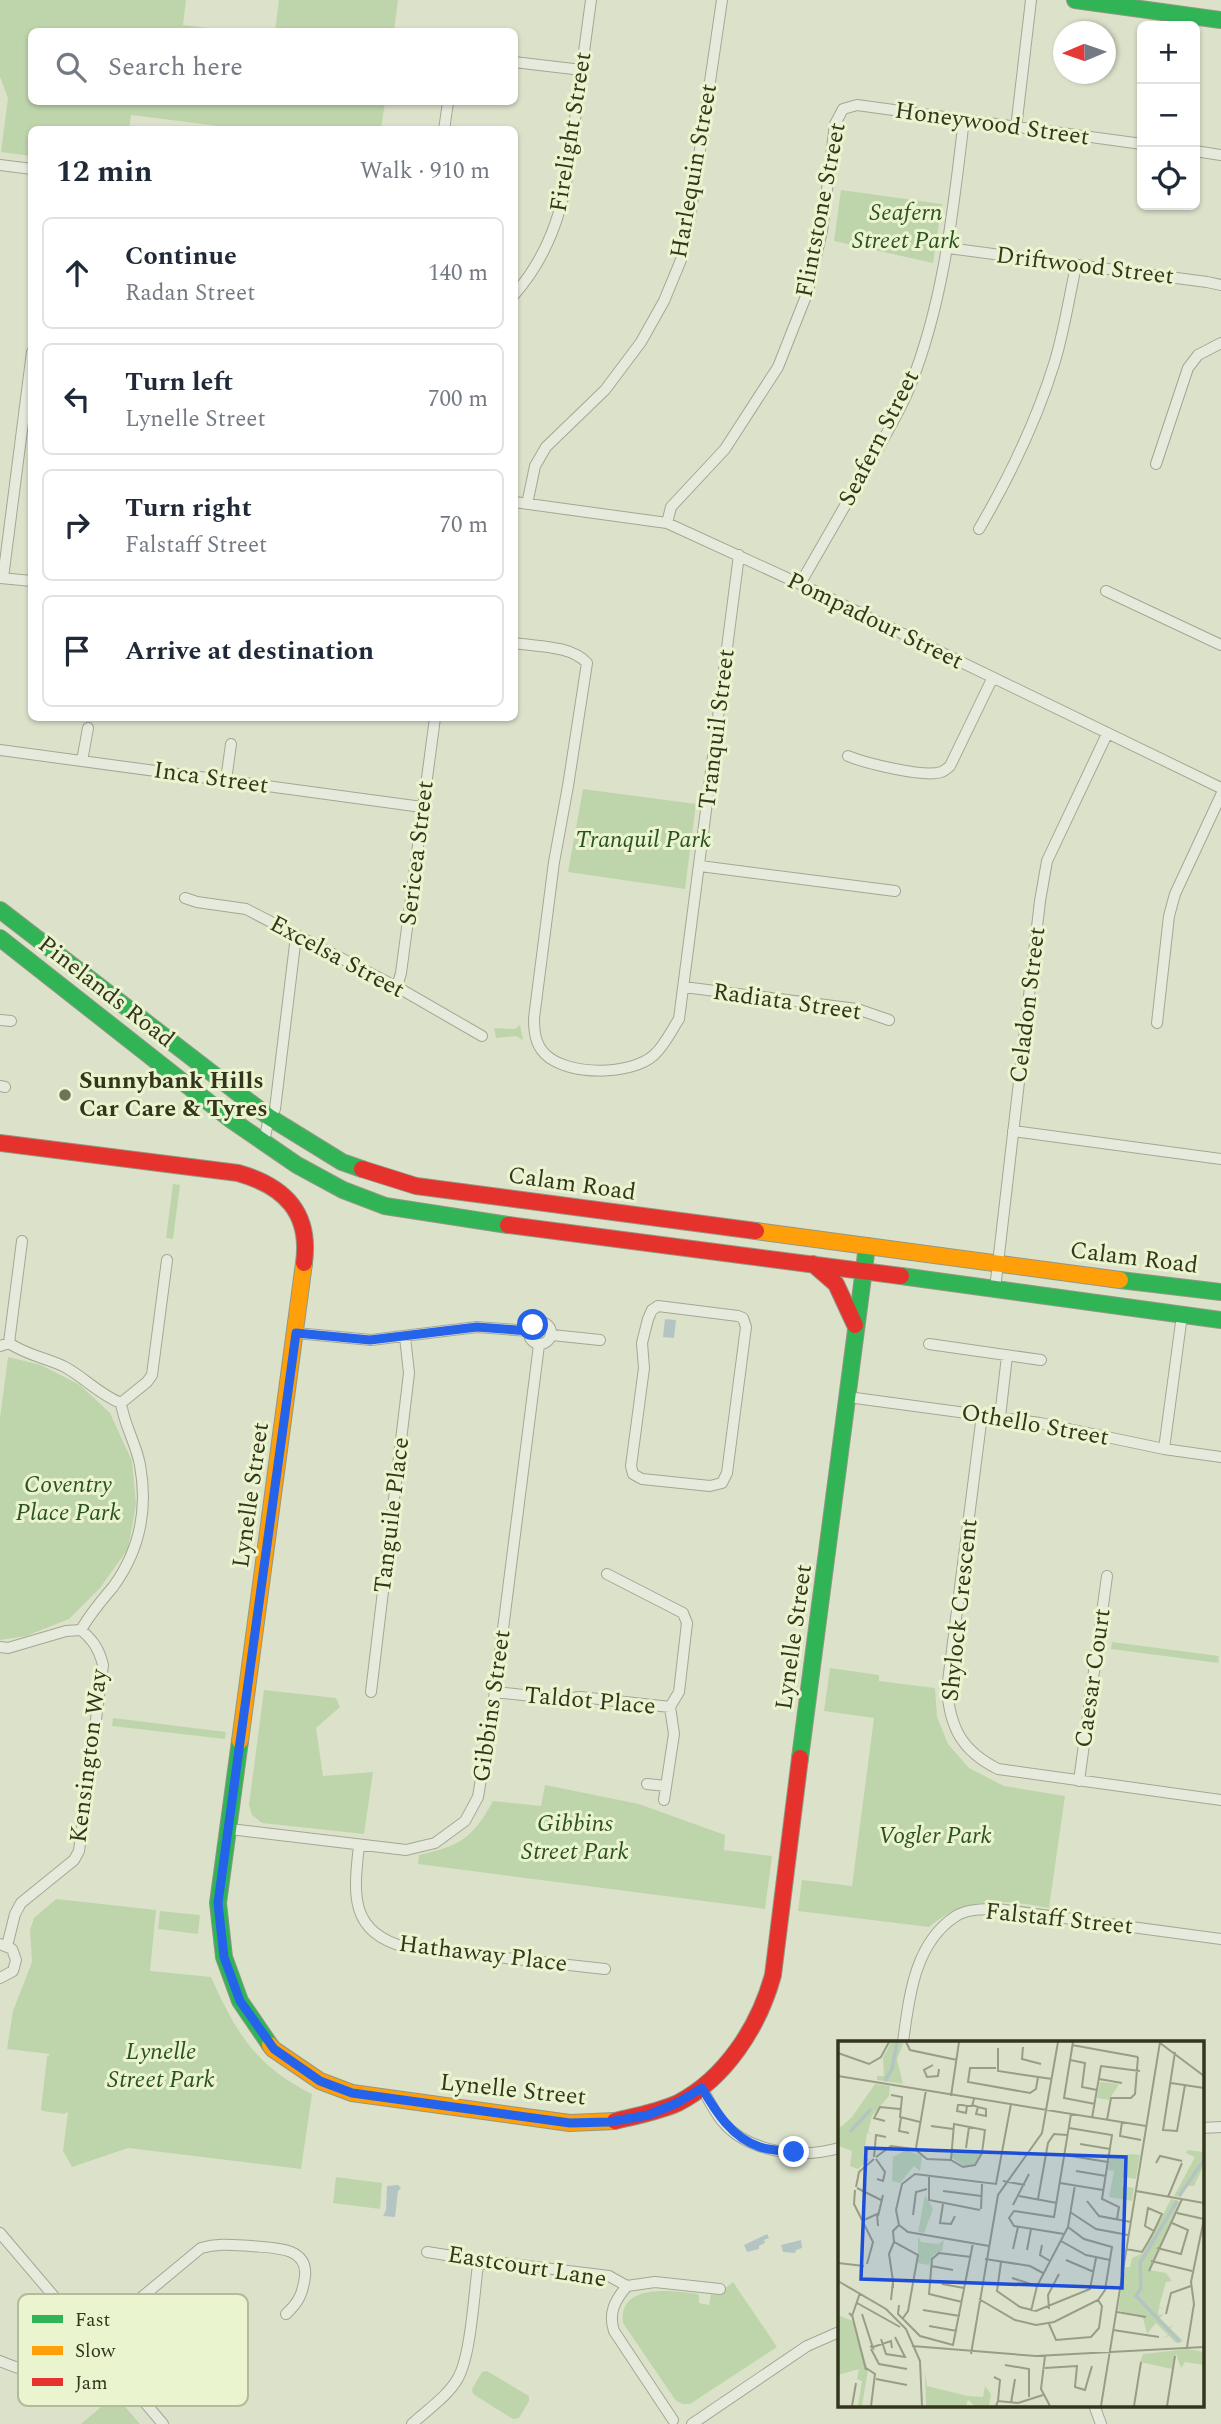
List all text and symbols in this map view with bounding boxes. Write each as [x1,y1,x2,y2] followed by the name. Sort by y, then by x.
[1053,21,1116,84] north arrow
[1137,21,1200,210] map controls
[1137,21,1200,84] button: +
[28,28,518,105] search box
[108,47,243,87] text: Search here
[52,48,90,86] icon: search
[541,49,601,215] street label: Firelight Street
[661,81,727,261] street label: Harlequin Street
[1137,84,1200,147] button: −
[892,93,1092,155] street label: Honeywood Street
[786,119,856,301] street label: Flintstone Street
[1137,147,1200,210] button: locate
[56,149,153,195] text: 12 min
[360,154,490,189] text: Walk · 910 m
[852,195,960,259] park label: Seafern Street Park
[125,236,237,276] text: Continue
[994,237,1176,295] street label: Driftwood Street
[58,254,96,292] icon: ahead
[428,256,488,291] text: 140 m
[125,276,255,311] text: Radan Street
[125,362,233,402] text: Turn left
[829,364,929,512] street label: Seafern Street
[58,380,96,418] icon: left
[428,382,488,417] text: 700 m
[125,402,266,437] text: Lynelle Street
[125,488,252,528] text: Turn right
[58,506,96,544] icon: right
[439,508,488,543] text: 70 m
[125,528,267,563] text: Falstaff Street
[781,563,969,679] street label: Pompadour Street
[125,631,374,671] text: Arrive at destination
[58,632,96,670] icon: arrive
[689,647,745,811] street label: Tranquil Street
[151,752,271,804] street label: Inca Street
[390,778,444,928] street label: Sericea Street
[575,822,711,858] park label: Tranquil Park
[263,906,411,1008] street label: Excelsa Street
[1001,925,1055,1085] street label: Celadon Street
[30,927,182,1057] street label: Pinelands Road
[710,974,864,1030] street label: Radiata Street
[79,1063,268,1127] place label: Sunnybank Hills Car Care & Tyres
[57,1087,73,1103] marker: Sunnybank Hills Car Care & Tyres
[506,1157,638,1211] street label: Calam Road
[1068,1232,1200,1284] street label: Calam Road
[517,1309,548,1340] route start
[958,1394,1112,1456] street label: Othello Street
[223,1420,279,1570] street label: Lynelle Street
[365,1435,419,1595] street label: Tanguile Place
[15,1467,121,1531] park label: Coventry Place Park
[933,1517,987,1703] street label: Shylock Crescent
[766,1562,822,1712] street label: Lynelle Street
[1065,1606,1121,1750] street label: Caesar Court
[463,1627,521,1785] street label: Gibbins Street
[60,1666,118,1845] street label: Kensington Way
[523,1677,657,1725] street label: Taldot Place
[521,1806,629,1870] park label: Gibbins Street Park
[878,1818,992,1854] park label: Vogler Park
[983,1893,1135,1945] street label: Falstaff Street
[397,1926,569,1982] street label: Hathaway Place
[107,2034,215,2098] park label: Lynelle Street Park
[838,2041,1204,2406] inset map
[438,2064,588,2116] street label: Lynelle Street
[778,2136,809,2167] route end
[445,2237,609,2297] street label: Eastcourt Lane
[18,2294,248,2406] legend
[75,2306,111,2335] text: Fast
[75,2337,116,2366] text: Slow
[75,2369,107,2398] text: Jam

